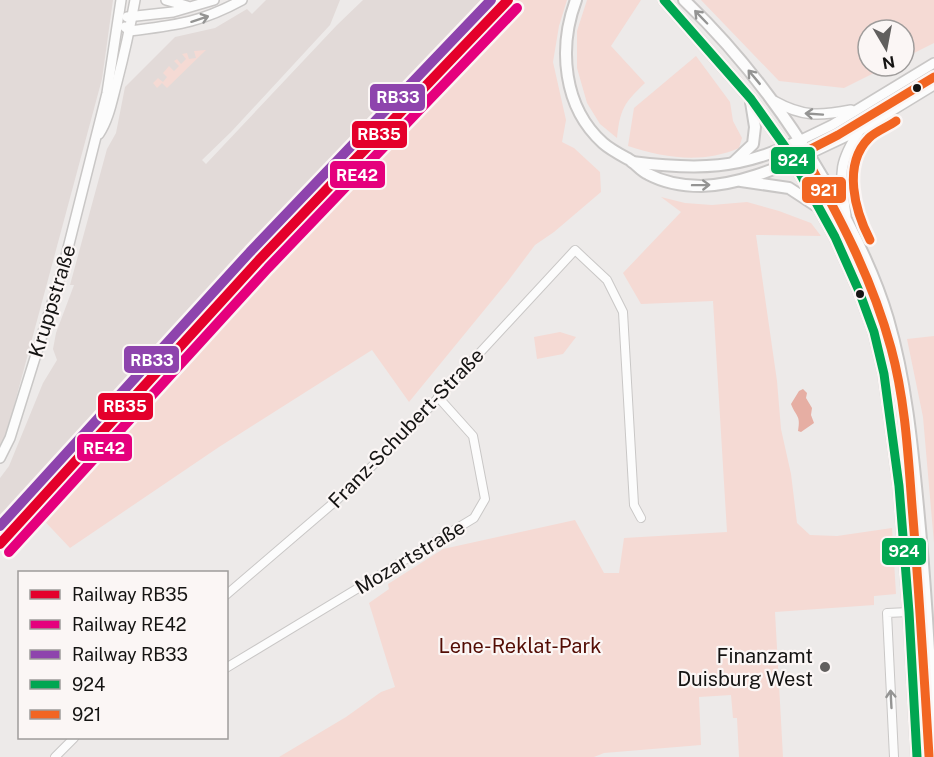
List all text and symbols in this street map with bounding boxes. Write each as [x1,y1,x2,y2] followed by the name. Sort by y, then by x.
[694,10,709,25] one-way arrow
[190,13,209,24] one-way arrow
[856,18,916,78] north arrow
[881,52,896,73] text: N
[747,69,760,85] one-way arrow
[911,82,923,94] unlabelled marker
[369,83,426,112] line badge: RB33
[376,88,420,107] text: RB33
[805,108,825,119] one-way arrow
[351,120,408,149] line badge: RB35
[357,125,401,144] text: RB35
[770,146,816,175] line badge: 924
[777,151,809,170] text: 924
[329,160,386,189] line badge: RE42
[336,166,378,185] text: RE42
[801,176,847,204] line badge: 921
[691,179,711,191] one-way arrow
[810,181,838,200] text: 921
[24,242,80,360] street label: Kruppstraße
[854,288,866,300] unlabelled marker
[323,343,489,513] street label: Franz-Schubert-Straße
[123,345,180,374] line badge: RB33
[130,351,174,370] text: RB33
[97,392,154,421] line badge: RB35
[103,397,147,416] text: RB35
[76,433,133,462] line badge: RE42
[83,439,125,458] text: RE42
[351,515,469,599] street label: Mozartstraße
[881,537,927,566] line badge: 924
[888,542,920,561] text: 924
[18,571,228,739] legend
[72,584,188,605] text: Railway RB35
[72,614,186,635] text: Railway RE42
[439,634,601,658] park label: Lene-Reklat-Park
[72,644,188,665] text: Railway RB33
[677,644,813,691] place label: Finanzamt Duisburg West
[818,660,832,674] marker: Finanzamt Duisburg West
[72,674,105,695] text: 924
[886,689,897,709] one-way arrow
[72,704,101,725] text: 921

